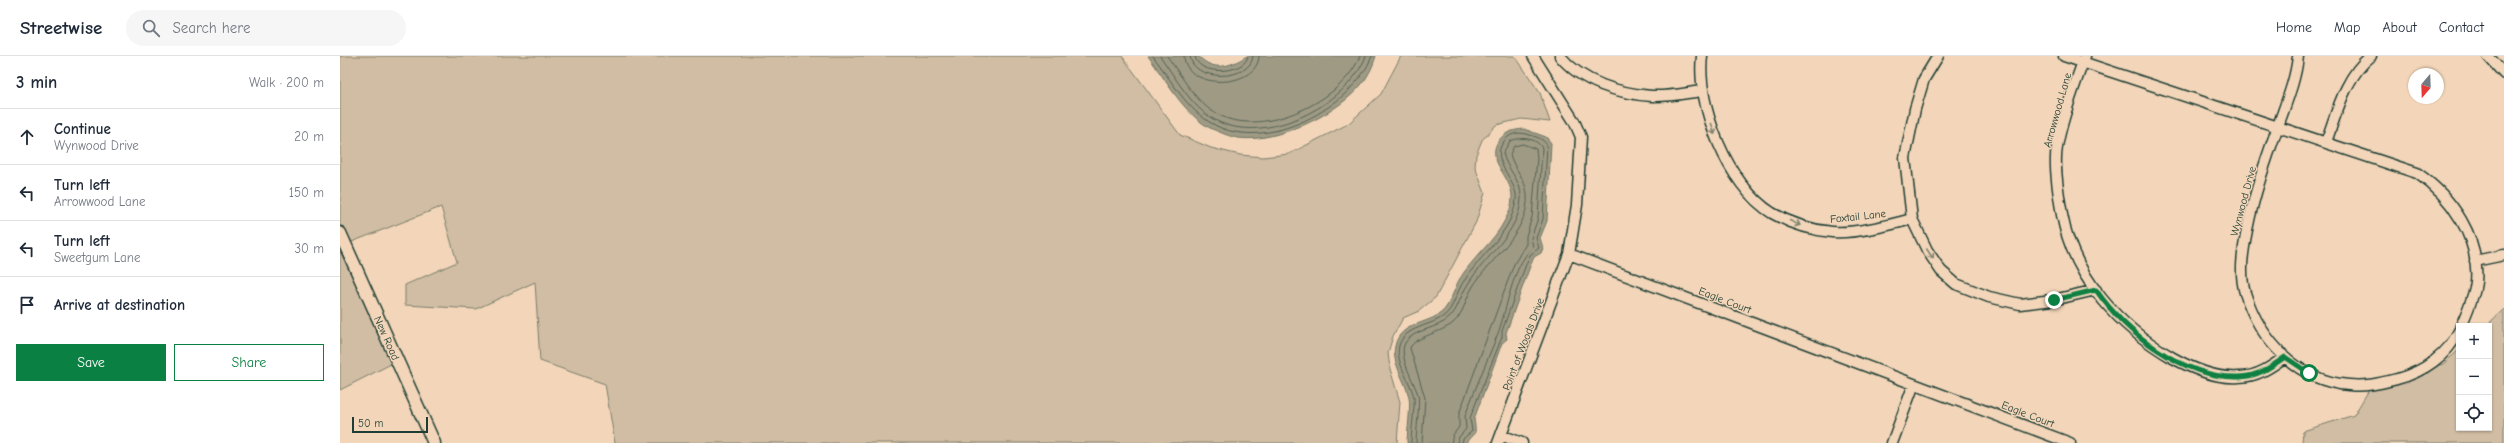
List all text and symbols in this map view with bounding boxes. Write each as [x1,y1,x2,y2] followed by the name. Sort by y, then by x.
[126,10,406,46] search box
[20,17,102,39] text: Streetwise
[140,17,162,39] icon: search
[172,19,250,37] text: Search here
[2276,19,2312,36] text: Home
[2334,19,2360,36] text: Map
[2382,19,2417,36] text: About
[2439,19,2484,36] text: Contact
[2408,68,2444,104] north arrow
[2041,71,2075,149] street label: Arrowwood Lane
[16,73,57,92] text: 3 min
[249,75,324,90] text: Walk · 200 m
[54,120,111,138] text: Continue
[1709,122,1717,135] one-way arrow
[16,126,38,148] icon: ahead
[294,129,324,144] text: 20 m
[54,138,139,153] text: Wynwood Drive
[2228,164,2259,237] street label: Wynwood Drive
[54,176,110,194] text: Turn left
[16,182,38,204] icon: left
[289,185,324,200] text: 150 m
[54,194,145,209] text: Arrowwood Lane
[1829,207,1887,226] street label: Foxtail Lane
[1789,220,1801,227] one-way arrow
[54,232,110,250] text: Turn left
[16,238,38,260] icon: left
[294,241,324,256] text: 30 m
[1926,248,1934,259] one-way arrow
[54,250,140,265] text: Sweetgum Lane
[1697,284,1754,317] street label: Eagle Court
[2045,291,2063,309] route end
[16,294,38,316] icon: arrive
[54,296,185,314] text: Arrive at destination
[1500,296,1547,392] street label: Point of Woods Drive
[371,314,402,362] street label: New Road
[2456,323,2492,431] map controls
[2456,323,2492,359] button: +
[16,344,166,381] button: Save
[174,344,324,381] button: Share
[2456,359,2492,395] button: −
[2300,364,2318,382] route start
[2456,395,2492,431] button: locate
[2000,398,2057,431] street label: Eagle Court
[352,415,428,434] scale bar
[358,417,383,430] text: 50 m

